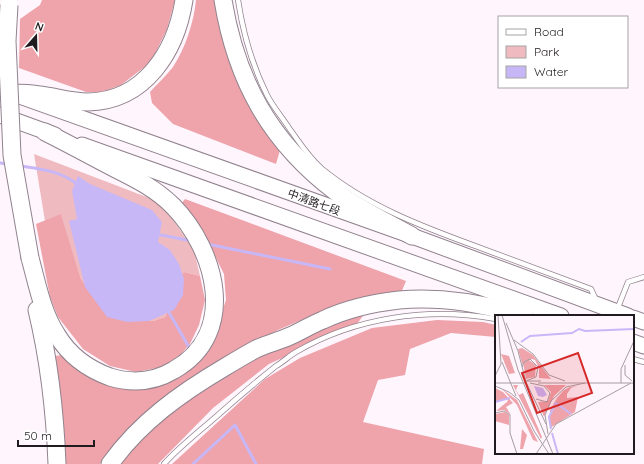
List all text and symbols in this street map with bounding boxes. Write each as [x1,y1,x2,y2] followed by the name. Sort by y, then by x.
[16,16,56,56] north arrow
[498,16,628,88] legend
[33,19,46,35] text: N
[534,24,564,39] text: Road
[534,44,559,59] text: Park
[534,64,569,79] text: Water
[286,186,342,218] street label: 中清路七段
[495,315,634,454] inset map
[18,422,94,448] scale bar
[24,428,52,443] text: 50 m

